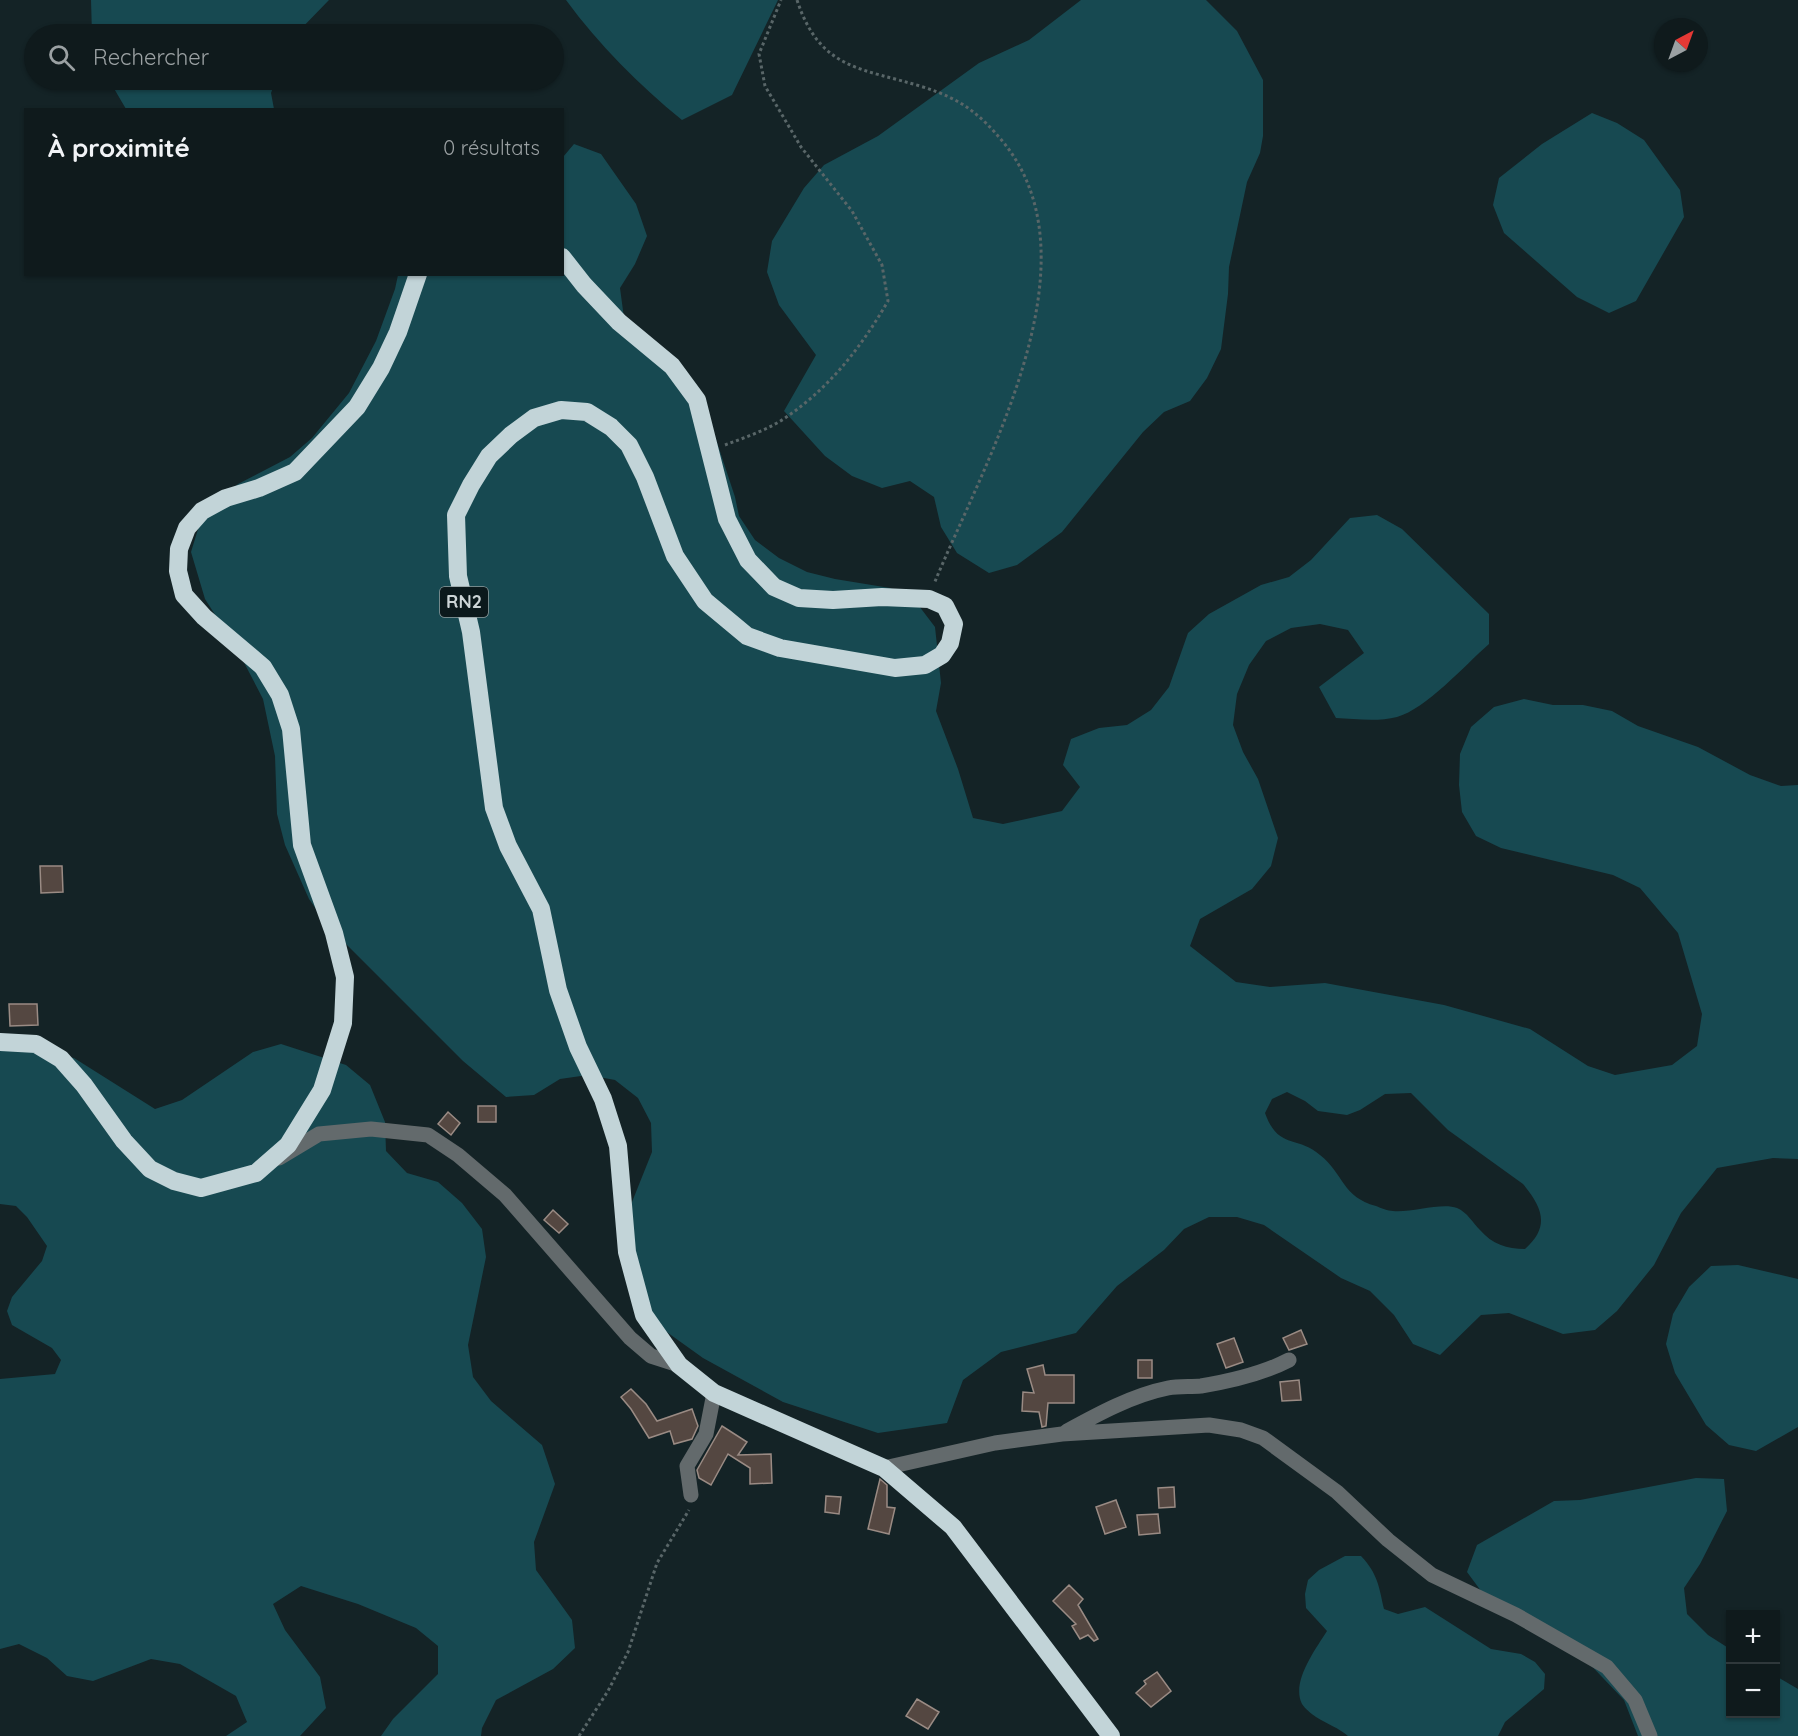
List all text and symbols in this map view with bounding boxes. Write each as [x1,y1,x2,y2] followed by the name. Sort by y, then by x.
[1654,18,1708,72] north arrow
[24,24,564,90] search box
[45,41,78,74] icon: search
[93,43,209,71] text: Rechercher
[48,131,190,164] text: À proximité
[443,135,540,160] text: 0 résultats
[440,587,488,617] road number: RN2
[1726,1610,1780,1718] map controls
[1726,1610,1780,1664] button: +
[1726,1664,1780,1718] button: −

